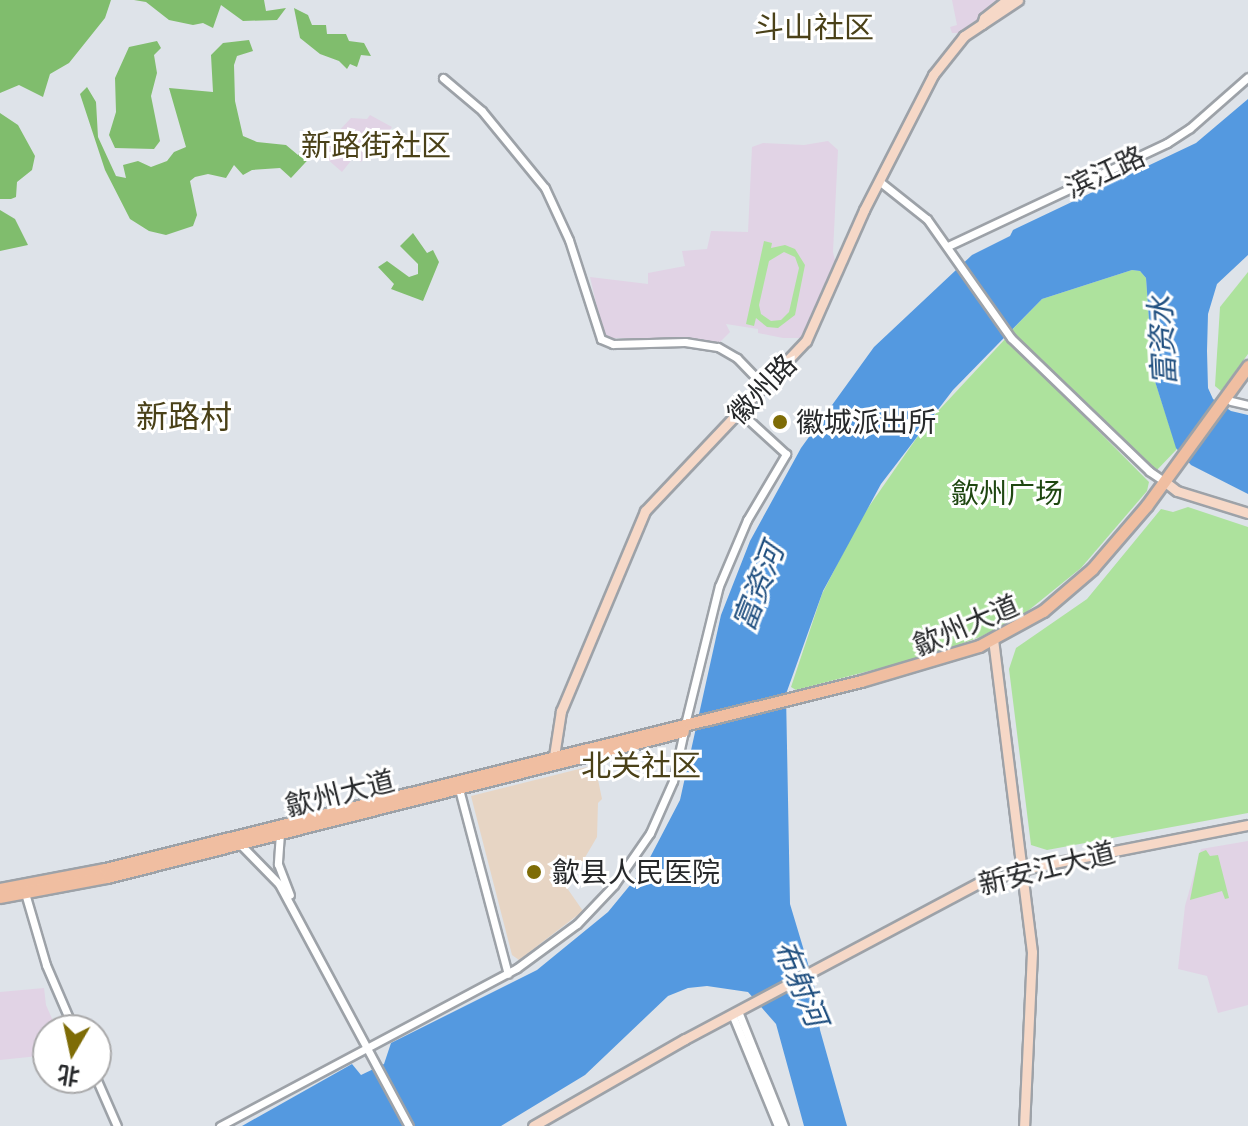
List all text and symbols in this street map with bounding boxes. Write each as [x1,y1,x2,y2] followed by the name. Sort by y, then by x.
[754,9,874,45] district label: 斗山社区
[301,127,451,163] district label: 新路街社区
[1060,139,1150,205] street label: 滨江路
[1142,295,1182,387] water label: 富资水
[721,347,803,431] street label: 徽州路
[136,397,232,435] district label: 新路村
[796,405,936,439] place label: 徽城派出所
[771,413,789,431] marker: 徽城派出所
[951,476,1063,510] park label: 歙州广场
[725,539,791,635] water label: 富资河
[908,588,1024,662] street label: 歙州大道
[581,747,701,783] district label: 北关社区
[282,763,398,823] street label: 歙州大道
[975,835,1119,901] street label: 新安江大道
[552,855,720,889] place label: 歙县人民医院
[523,861,545,883] marker: 歙县人民医院
[767,935,835,1031] water label: 布射河
[32,1014,112,1094] north arrow
[56,1060,82,1091] text: 北

